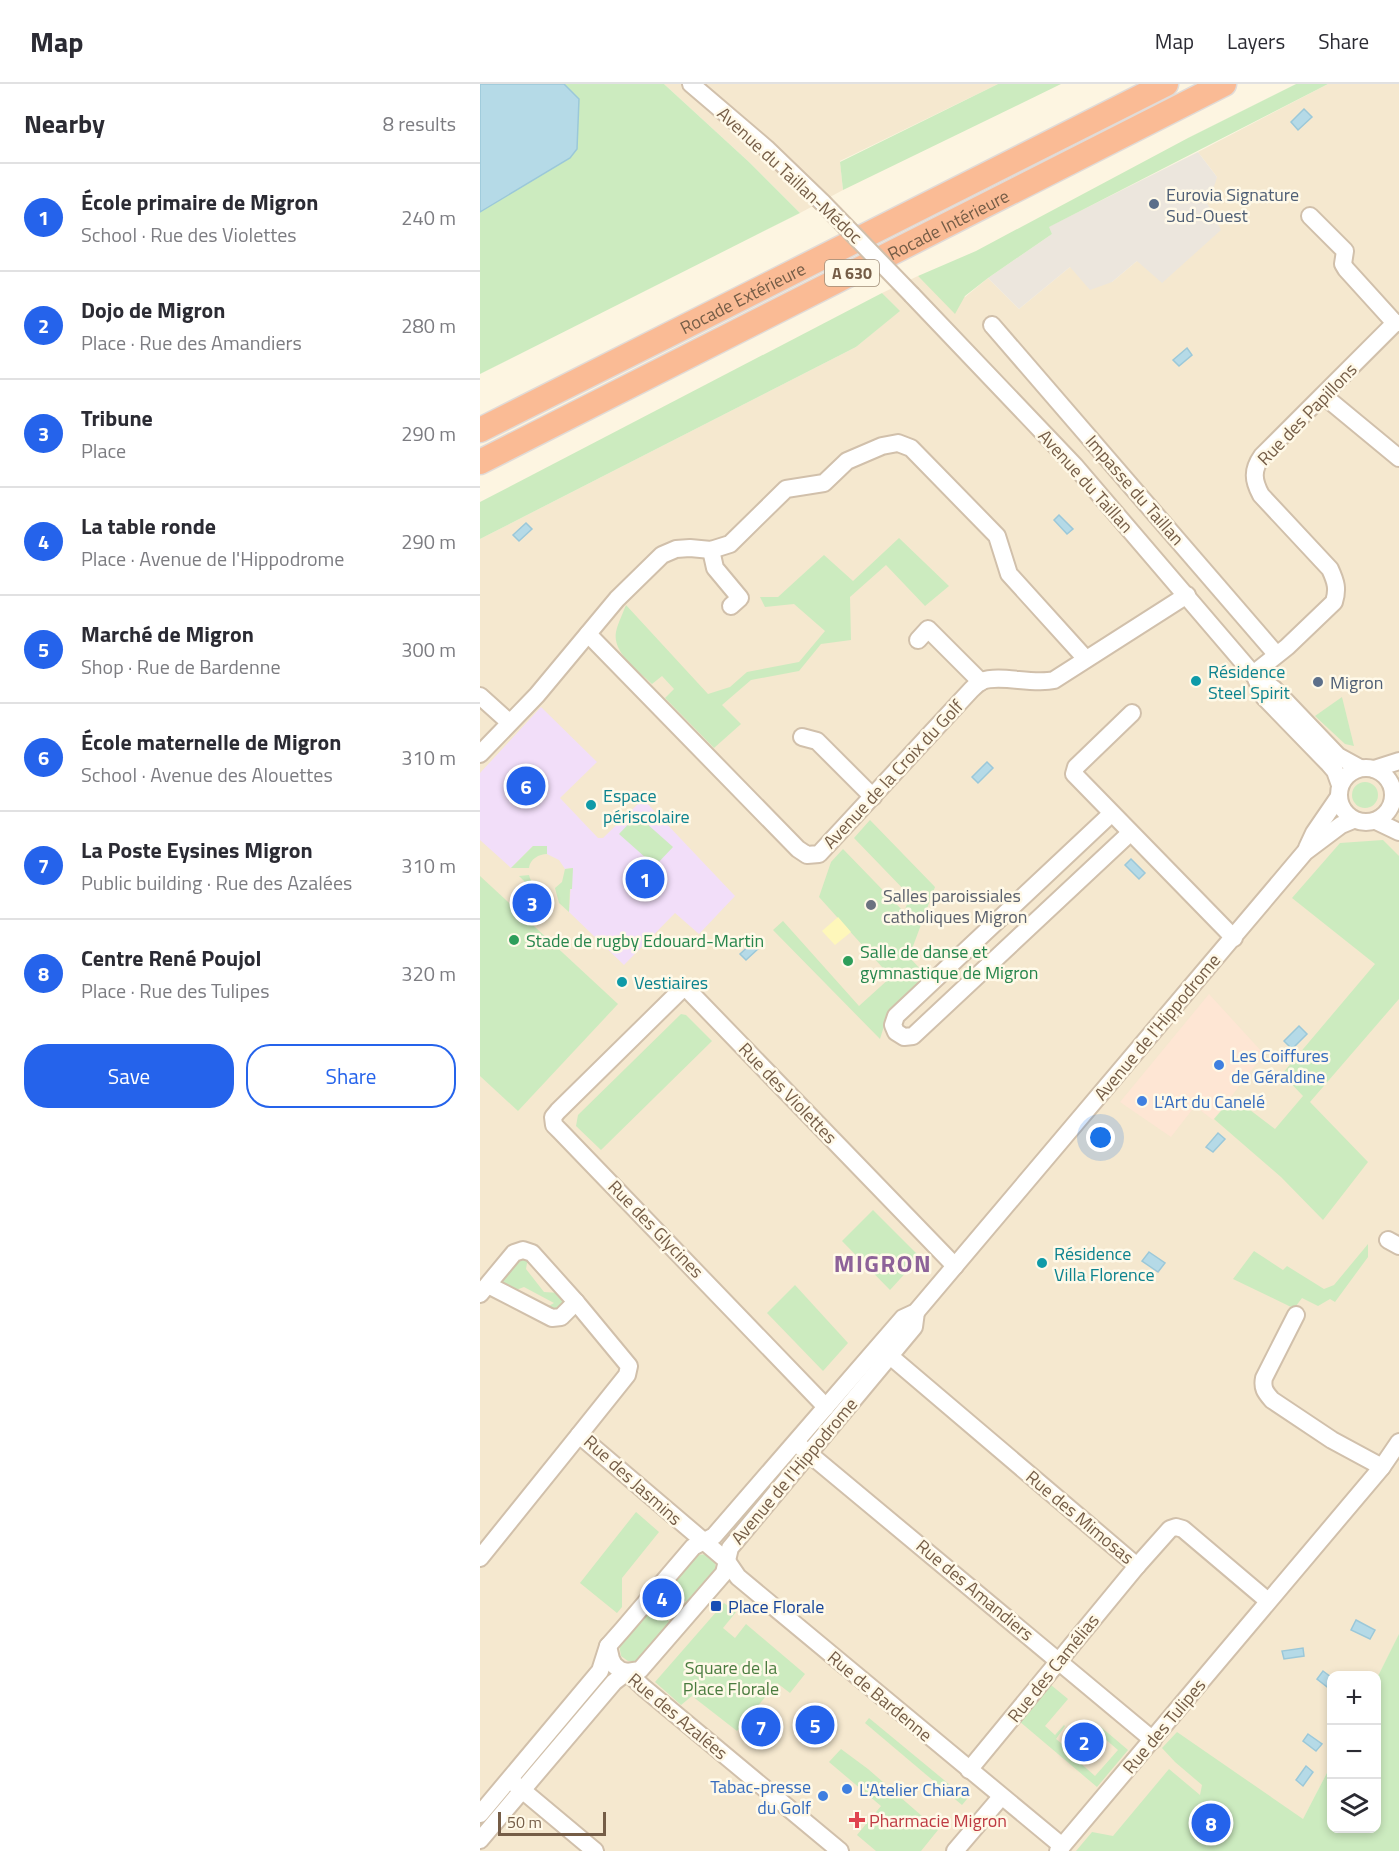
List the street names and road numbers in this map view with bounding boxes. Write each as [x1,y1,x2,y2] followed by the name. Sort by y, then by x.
[711,100,869,250] street label: Avenue du Taillan-Médoc
[882,182,1014,266] street label: Rocade Intérieure
[675,255,810,341] street label: Rocade Extérieure
[825,260,879,286] road number: A 630
[1251,357,1363,471] street label: Rue des Papillons
[1032,423,1140,539] street label: Avenue du Taillan
[1079,429,1191,551] street label: Impasse du Taillan
[817,693,969,855] street label: Avenue de la Croix du Golf
[1087,948,1227,1106] street label: Avenue de l'Hippodrome
[733,1036,843,1150] street label: Rue des Violettes
[602,1174,710,1284] street label: Rue des Glycines
[724,1392,864,1550] street label: Avenue de l'Hippodrome
[578,1428,688,1532] street label: Rue des Jasmins
[1020,1464,1140,1570] street label: Rue des Mimosas
[910,1533,1040,1647] street label: Rue des Amandiers
[1001,1608,1105,1728] street label: Rue des Camélias
[822,1644,938,1748] street label: Rue de Bardenne
[622,1666,734,1766] street label: Rue des Azalées
[1116,1672,1212,1780] street label: Rue des Tulipes

